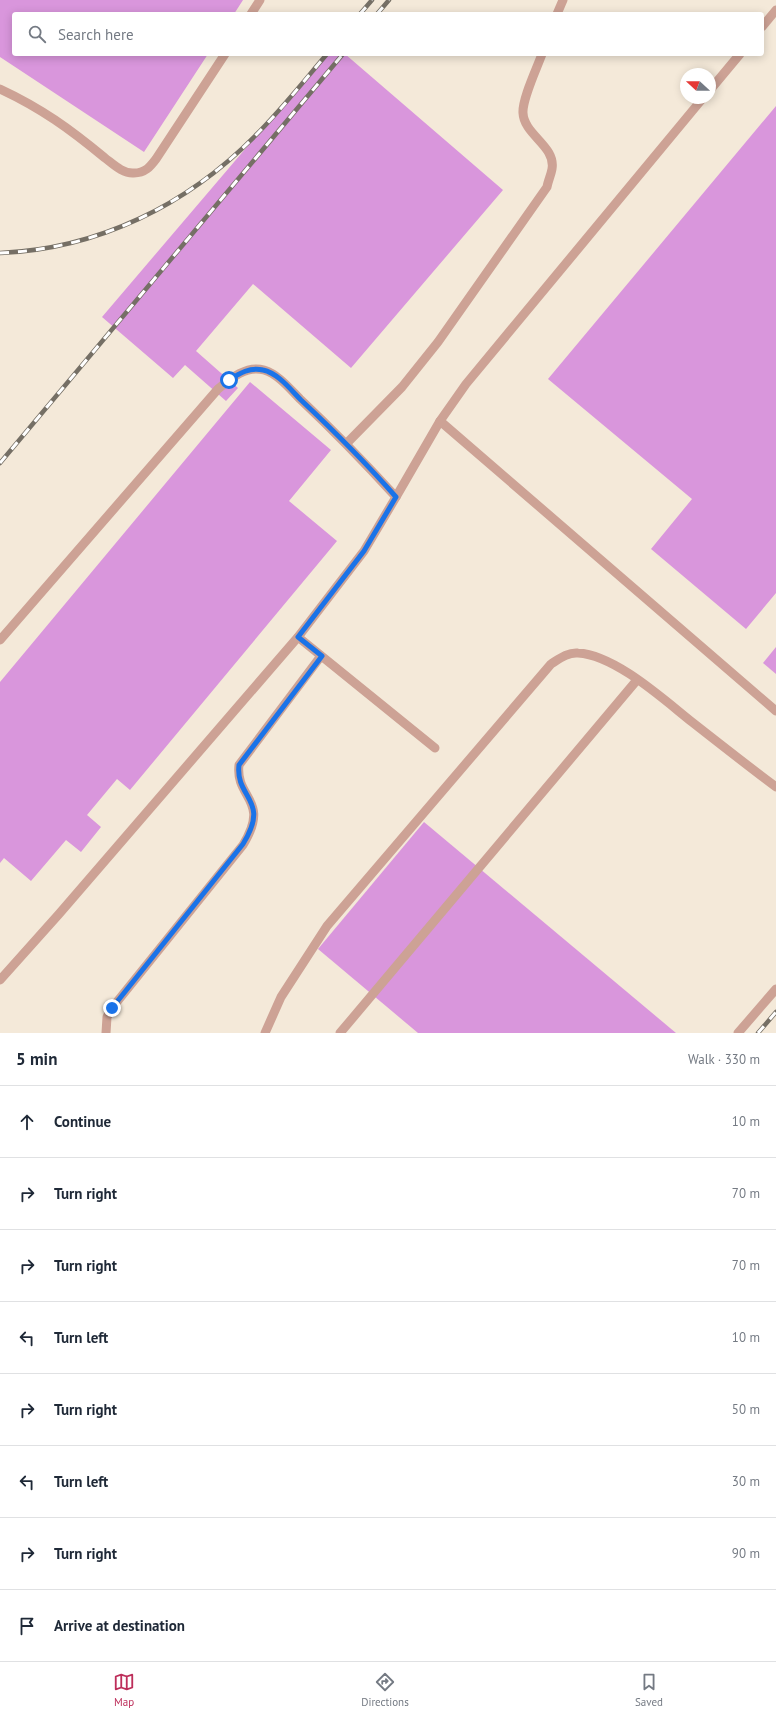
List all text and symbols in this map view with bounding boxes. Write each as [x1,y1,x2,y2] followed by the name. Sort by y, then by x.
[12,12,764,56] search box
[26,23,48,45] icon: search
[58,25,134,44] text: Search here
[680,68,716,104] north arrow
[220,371,238,389] route start
[103,999,121,1017] route end
[16,1048,57,1070] text: 5 min
[688,1051,760,1068] text: Walk · 330 m
[16,1111,38,1133] icon: ahead
[54,1112,111,1131] text: Continue
[732,1113,760,1130] text: 10 m
[16,1183,38,1205] icon: right
[54,1184,117,1203] text: Turn right
[732,1185,760,1202] text: 70 m
[16,1255,38,1277] icon: right
[54,1256,117,1275] text: Turn right
[732,1257,760,1274] text: 70 m
[16,1327,38,1349] icon: left
[54,1328,108,1347] text: Turn left
[732,1329,760,1346] text: 10 m
[16,1399,38,1421] icon: right
[54,1400,117,1419] text: Turn right
[732,1401,760,1418] text: 50 m
[16,1471,38,1493] icon: left
[54,1472,108,1491] text: Turn left
[732,1473,760,1490] text: 30 m
[16,1543,38,1565] icon: right
[54,1544,117,1563] text: Turn right
[732,1545,760,1562] text: 90 m
[16,1615,38,1637] icon: arrive
[54,1616,185,1635] text: Arrive at destination
[113,1671,135,1709] tab: Map
[361,1671,409,1709] tab: Directions
[635,1671,663,1709] tab: Saved

